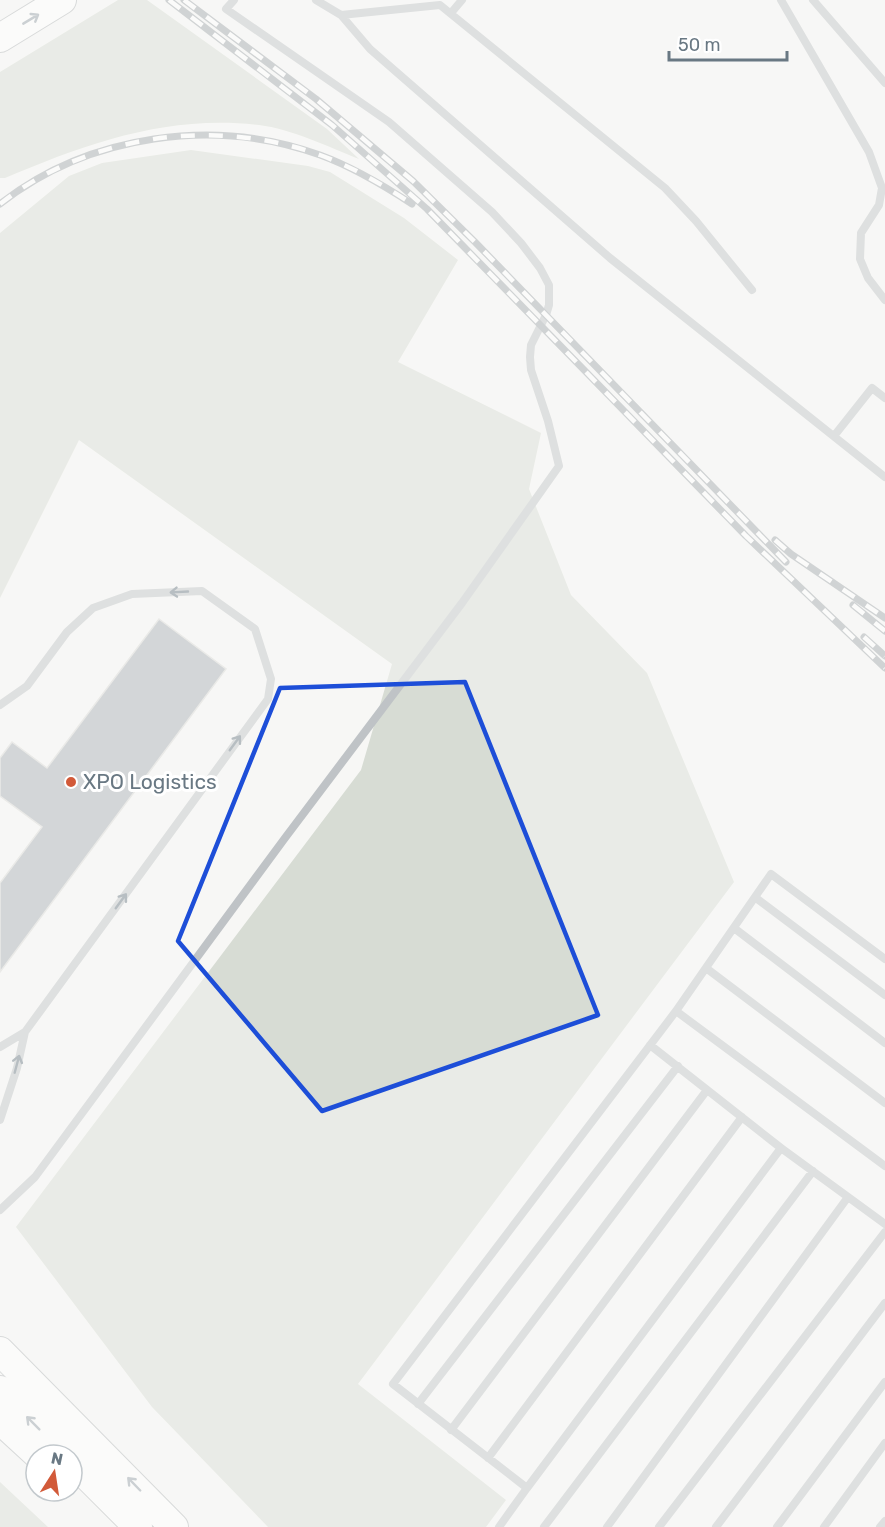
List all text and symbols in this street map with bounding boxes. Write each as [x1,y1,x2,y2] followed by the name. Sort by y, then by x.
[22,12,39,24] one-way arrow
[669,24,788,62] scale bar
[678,34,721,56] text: 50 m
[170,586,190,597] one-way arrow
[229,736,241,752] one-way arrow
[83,769,217,794] place label: XPO Logistics
[64,775,78,789] marker: XPO Logistics
[114,894,127,910] one-way arrow
[12,1055,24,1074] one-way arrow
[25,1415,40,1430] one-way arrow
[24,1443,84,1503] north arrow
[49,1448,65,1469] text: N
[127,1477,141,1492] one-way arrow

